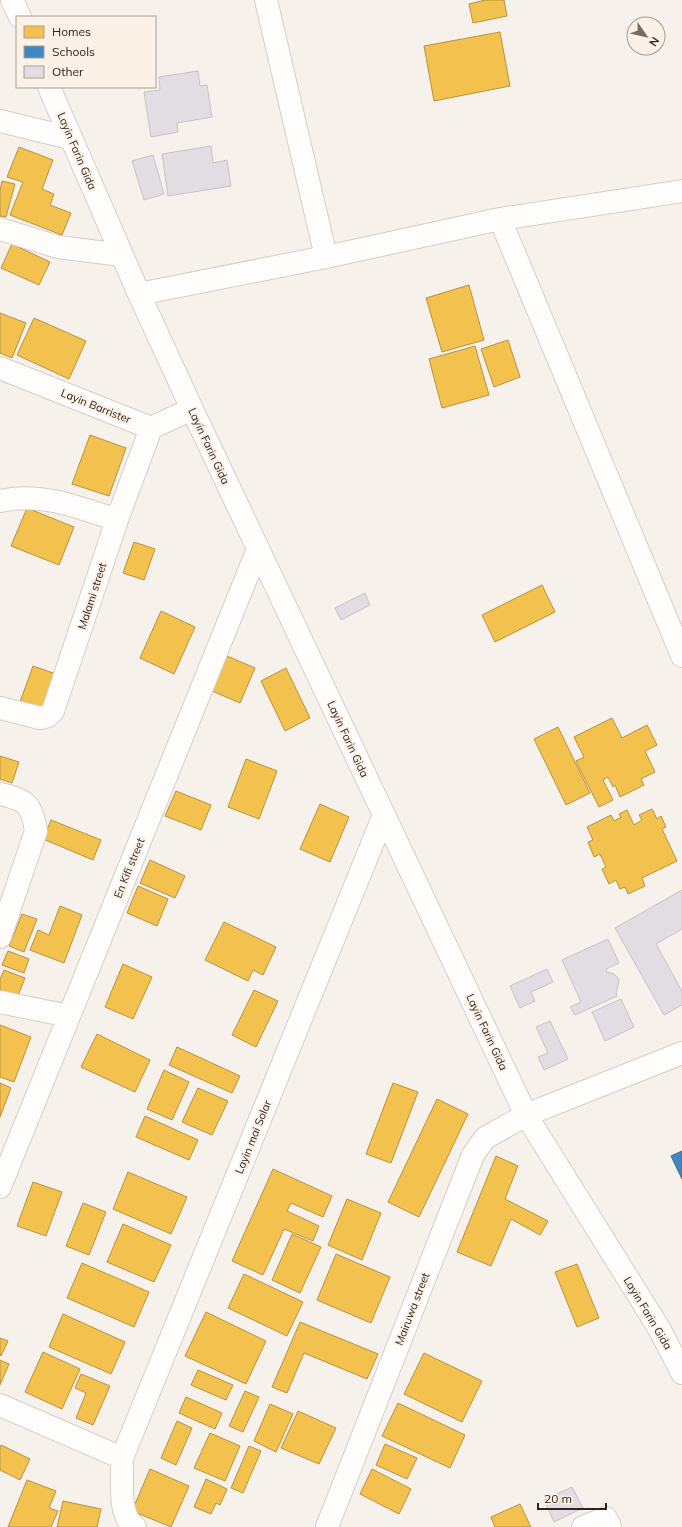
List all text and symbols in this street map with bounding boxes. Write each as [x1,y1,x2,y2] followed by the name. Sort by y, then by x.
[16,16,156,88] legend
[626,16,666,56] north arrow
[52,24,91,39] text: Homes
[646,34,662,49] text: N
[52,44,95,59] text: Schools
[52,64,84,79] text: Other
[54,110,100,192] street label: Layin Farin Gida
[59,386,133,426] street label: Layin Barrister
[185,406,233,486] street label: Layin Farin Gida
[75,561,109,631] street label: Malami street
[324,699,372,779] street label: Layin Farin Gida
[111,836,147,900] street label: En Kifi street
[463,992,511,1072] street label: Layin Farin Gida
[232,1098,274,1176] street label: Layin mai Solar
[392,1270,432,1347] street label: Mairuwa street
[621,1274,675,1352] street label: Layin Farin Gida
[538,1485,606,1511] scale bar
[544,1491,572,1506] text: 20 m

